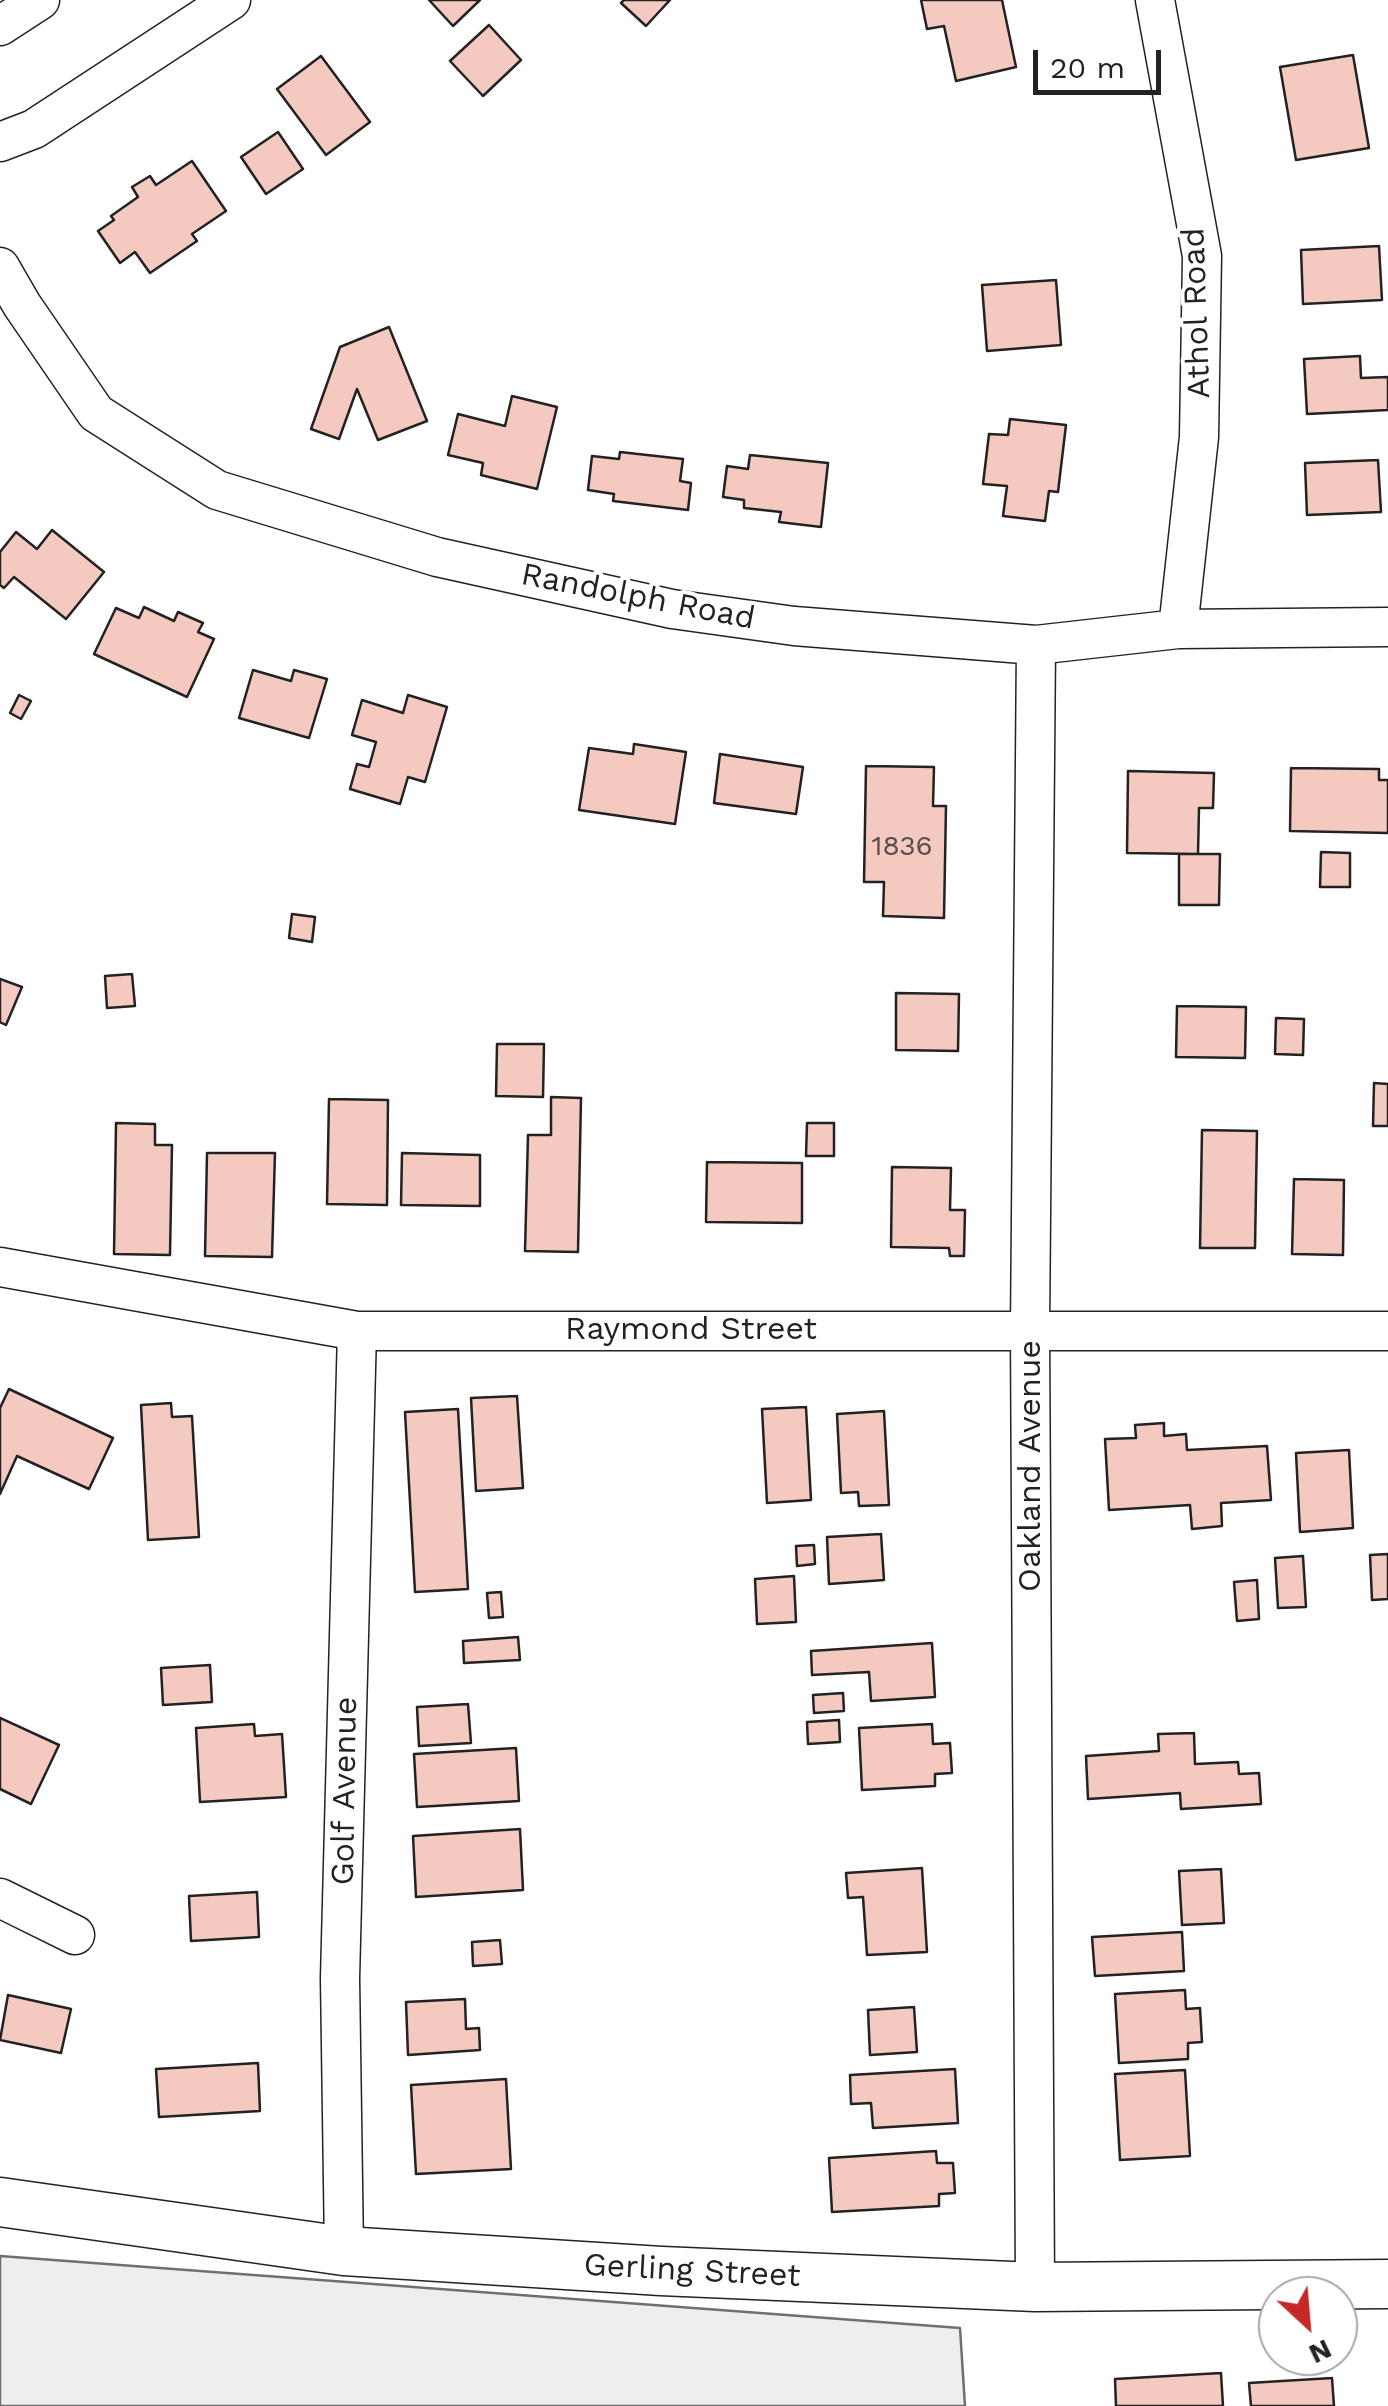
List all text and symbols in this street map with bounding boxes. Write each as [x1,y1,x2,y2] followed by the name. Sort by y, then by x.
[1038,30,1166,92] scale bar
[1050,50,1125,85] text: 20 m
[1175,227,1219,399] street label: Athol Road
[518,556,758,638] street label: Randolph Road
[872,830,932,864] house number: 1836
[565,1311,817,1349] street label: Raymond Street
[1012,1340,1050,1592] street label: Oakland Avenue
[324,1696,366,1886] street label: Golf Avenue
[583,2246,801,2296] street label: Gerling Street
[1258,2276,1358,2376] north arrow
[1304,2332,1337,2371] text: N

